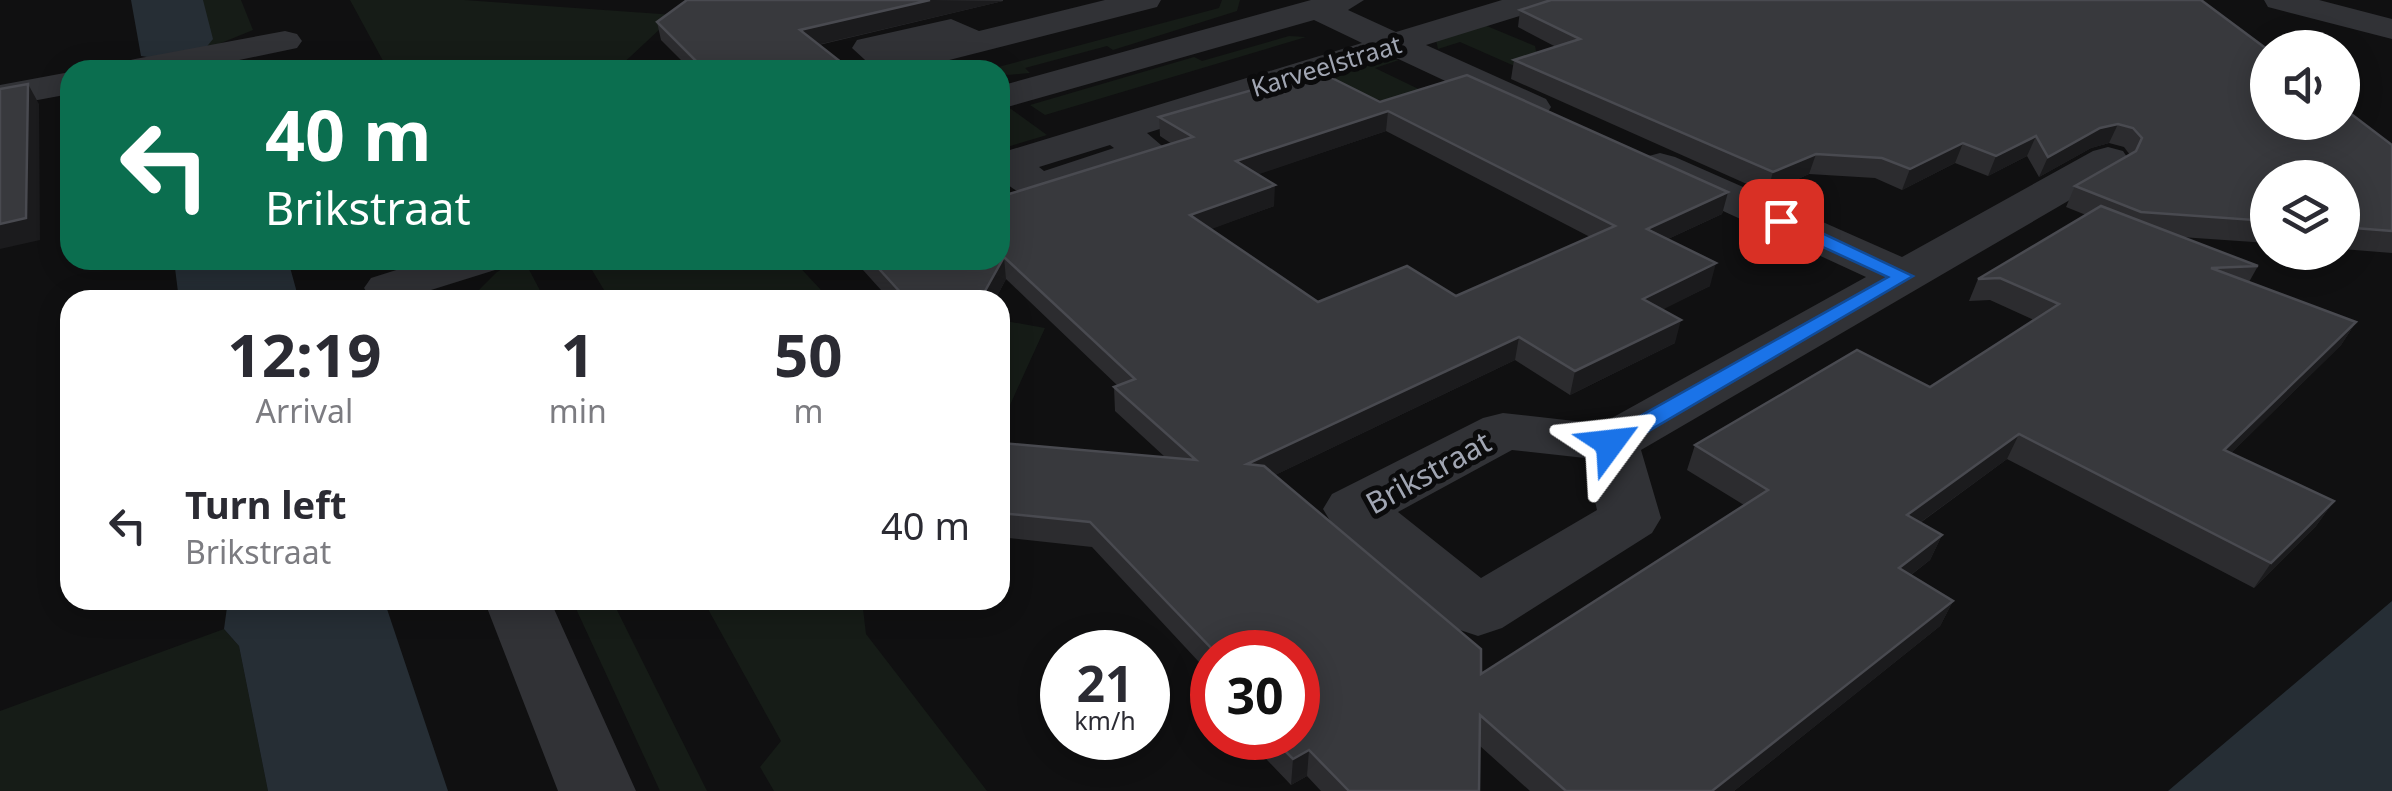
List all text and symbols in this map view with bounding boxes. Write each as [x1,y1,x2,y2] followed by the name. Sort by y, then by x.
[1247,26,1405,104] street label: Karveelstraat
[2250,30,2360,270] map controls
[2250,30,2360,140] button: sound
[265,86,432,182] text: 40 m
[100,100,230,230] icon: left
[2250,160,2360,270] button: layers
[265,177,471,238] text: Brikstraat
[1739,179,1824,264] pin
[1754,194,1809,249] icon: arrive
[227,313,381,395] text: 12:19
[561,313,595,395] text: 1
[774,313,843,395] text: 50
[256,389,353,432] text: Arrival
[549,389,607,432] text: min
[793,389,823,432] text: m
[1558,391,1662,495] position arrow
[1358,421,1498,523] street label: Brikstraat
[185,478,347,530] text: Turn left
[100,498,155,553] icon: left
[881,499,970,551] text: 40 m
[185,530,331,573] text: Brikstraat
[1190,630,1320,760] speed limit sign: 30
[1076,649,1134,717] text: 21
[1074,703,1136,737] text: km/h

